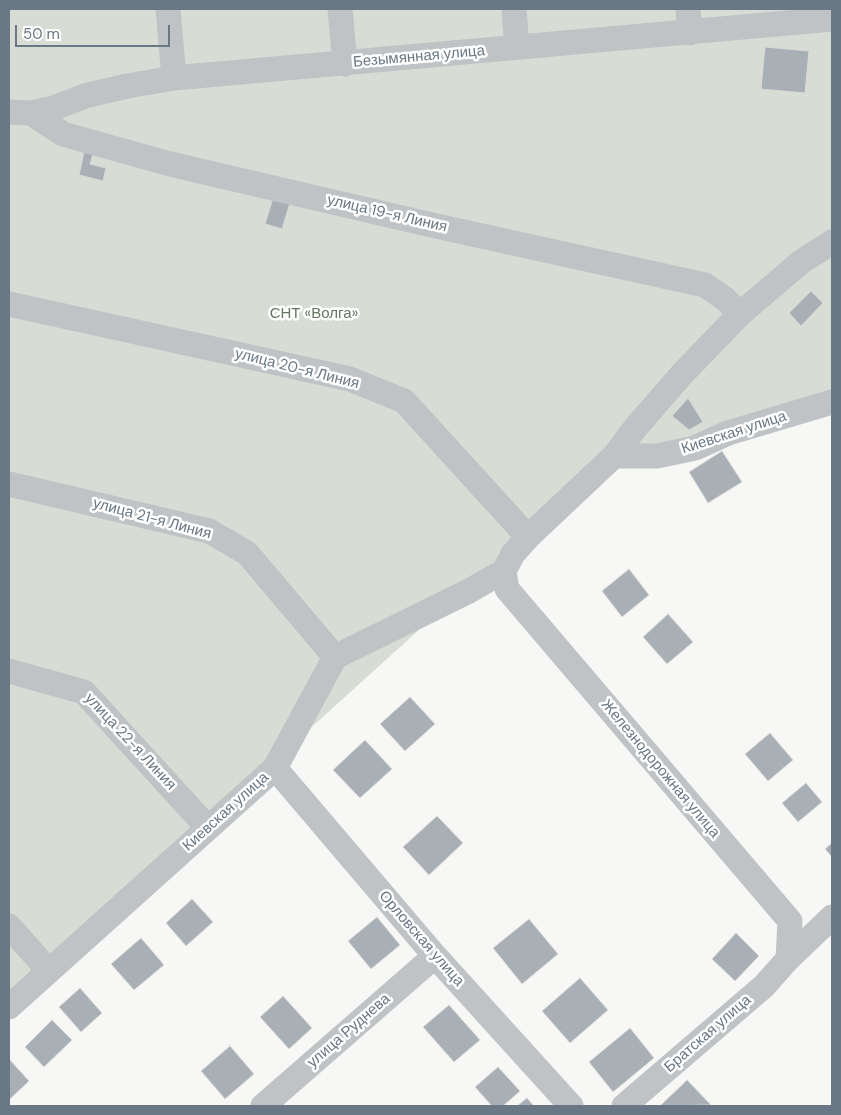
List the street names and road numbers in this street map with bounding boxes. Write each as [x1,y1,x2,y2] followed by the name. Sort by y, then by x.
[352,42,486,72] street label: Безымянная улица
[325,191,449,237] street label: улица 19-я Линия
[233,345,361,393] street label: улица 20-я Линия
[679,408,789,458] street label: Киевская улица
[91,495,213,543] street label: улица 21-я Линия
[81,690,179,794] street label: улица 22-я Линия
[597,696,723,842] street label: Железнодорожная улица
[179,769,273,855] street label: Киевская улица
[375,888,467,990] street label: Орловская улица
[304,990,394,1072] street label: улица Руднева
[661,991,755,1077] street label: Братская улица

